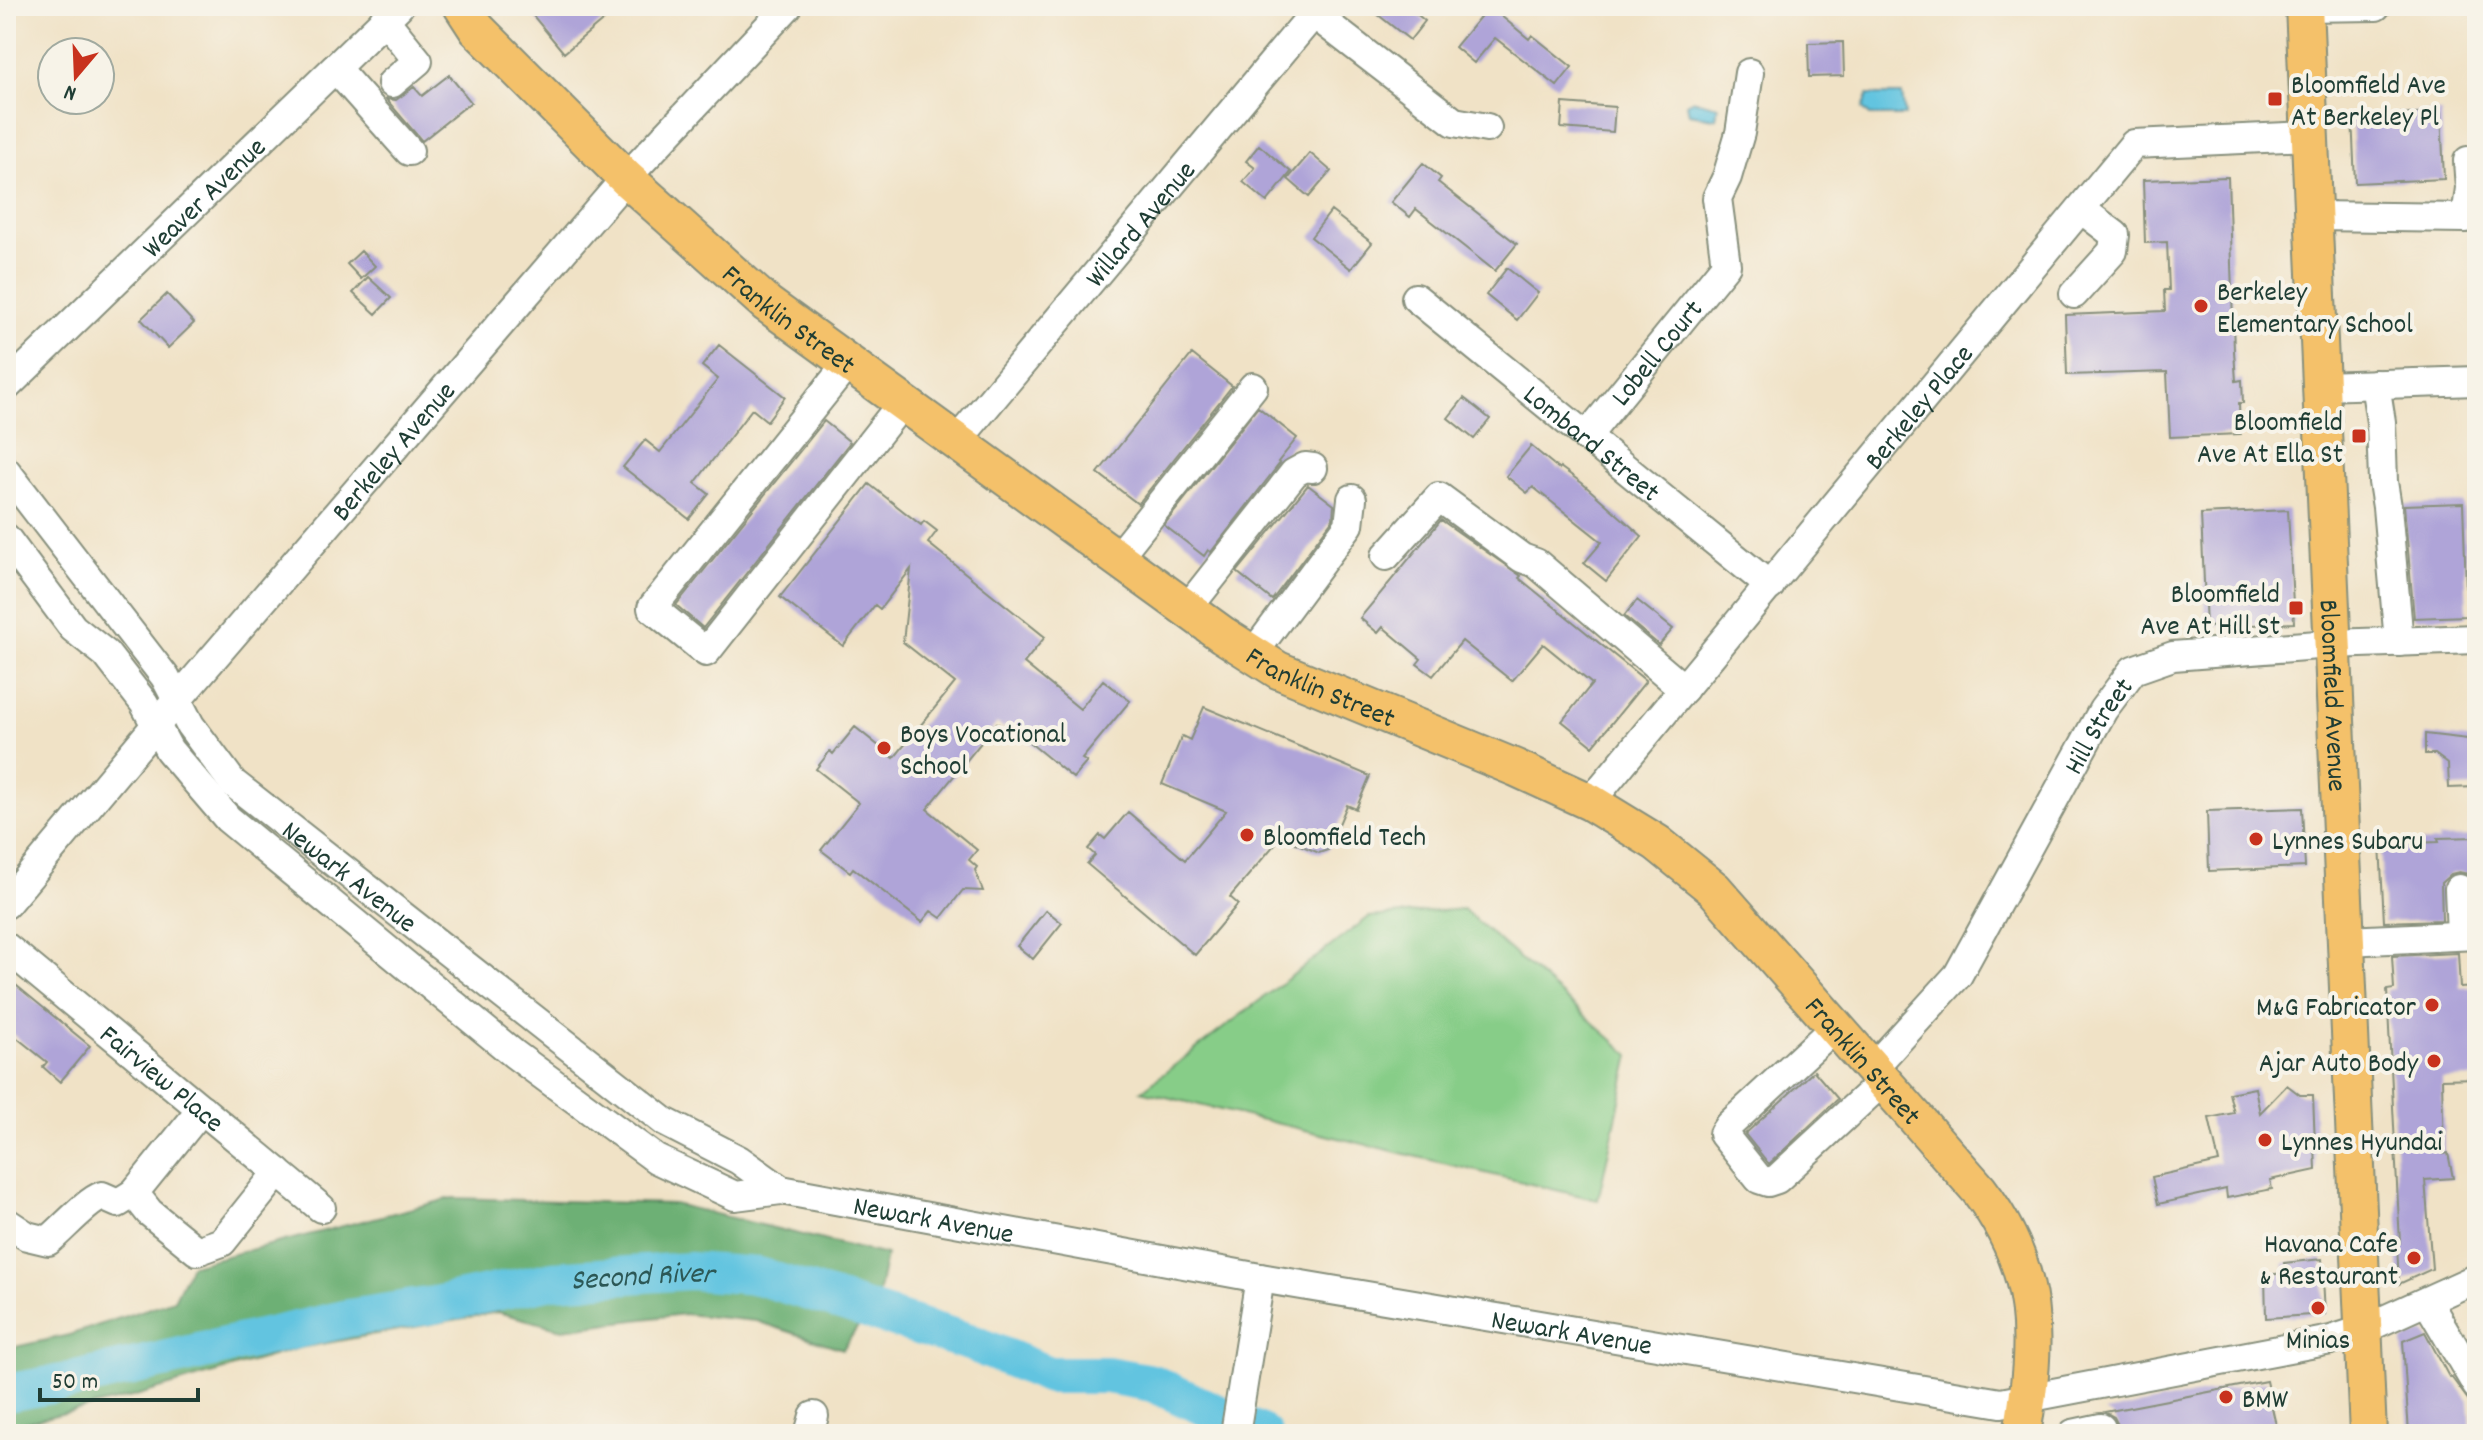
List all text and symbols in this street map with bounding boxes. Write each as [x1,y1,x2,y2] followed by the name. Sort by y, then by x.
[36,36,116,116] north arrow
[2291,68,2446,140] place label: Bloomfield Ave At Berkeley Pl
[60,75,81,108] text: N
[2266,90,2284,108] marker: Bloomfield Ave At Berkeley Pl
[135,130,277,270] street label: Weaver Avenue
[1078,154,1208,298] street label: Willard Avenue
[711,257,862,387] street label: Franklin Street
[2217,275,2413,347] place label: Berkeley Elementary School
[1604,293,1715,417] street label: Lobell Court
[2192,297,2210,315] marker: Berkeley Elementary School
[1857,337,1985,481] street label: Berkeley Place
[324,375,468,532] street label: Berkeley Avenue
[1513,378,1667,514] street label: Lombard Street
[2197,405,2343,477] place label: Bloomfield Ave At Ella St
[2350,427,2368,445] marker: Bloomfield Ave At Ella St
[2140,577,2280,649] place label: Bloomfield Ave At Hill St
[2287,599,2305,617] marker: Bloomfield Ave At Hill St
[2306,599,2354,792] street label: Bloomfield Avenue
[1236,639,1400,741] street label: Franklin Street
[2056,671,2146,783] street label: Hill Street
[900,717,1067,789] place label: Boys Vocational School
[875,739,893,757] marker: Boys Vocational School
[271,813,424,945] street label: Newark Avenue
[1263,820,1426,860] place label: Bloomfield Tech
[2272,824,2423,864] place label: Lynnes Subaru
[1238,826,1256,844] marker: Bloomfield Tech
[2247,830,2265,848] marker: Lynnes Subaru
[1793,990,1928,1136] street label: Franklin Street
[2256,990,2417,1030] place label: M&G Fabricator
[2423,996,2441,1014] marker: M&G Fabricator
[89,1017,231,1145] street label: Fairview Place
[2259,1046,2419,1086] place label: Ajar Auto Body
[2425,1052,2443,1070] marker: Ajar Auto Body
[2281,1125,2442,1165] place label: Lynnes Hyundai
[2256,1131,2274,1149] marker: Lynnes Hyundai
[849,1189,1016,1257] street label: Newark Avenue
[2259,1227,2398,1299] place label: Havana Cafe & Restaurant
[2405,1249,2423,1267] marker: Havana Cafe & Restaurant
[569,1254,718,1305] water label: Second River
[2309,1299,2327,1317] marker: Minias
[1488,1302,1654,1369] street label: Newark Avenue
[2286,1323,2350,1363] place label: Minias
[40,1352,198,1402] scale bar
[52,1366,98,1400] text: 50 m
[2242,1382,2289,1422] place label: BMW
[2217,1388,2235,1406] marker: BMW

